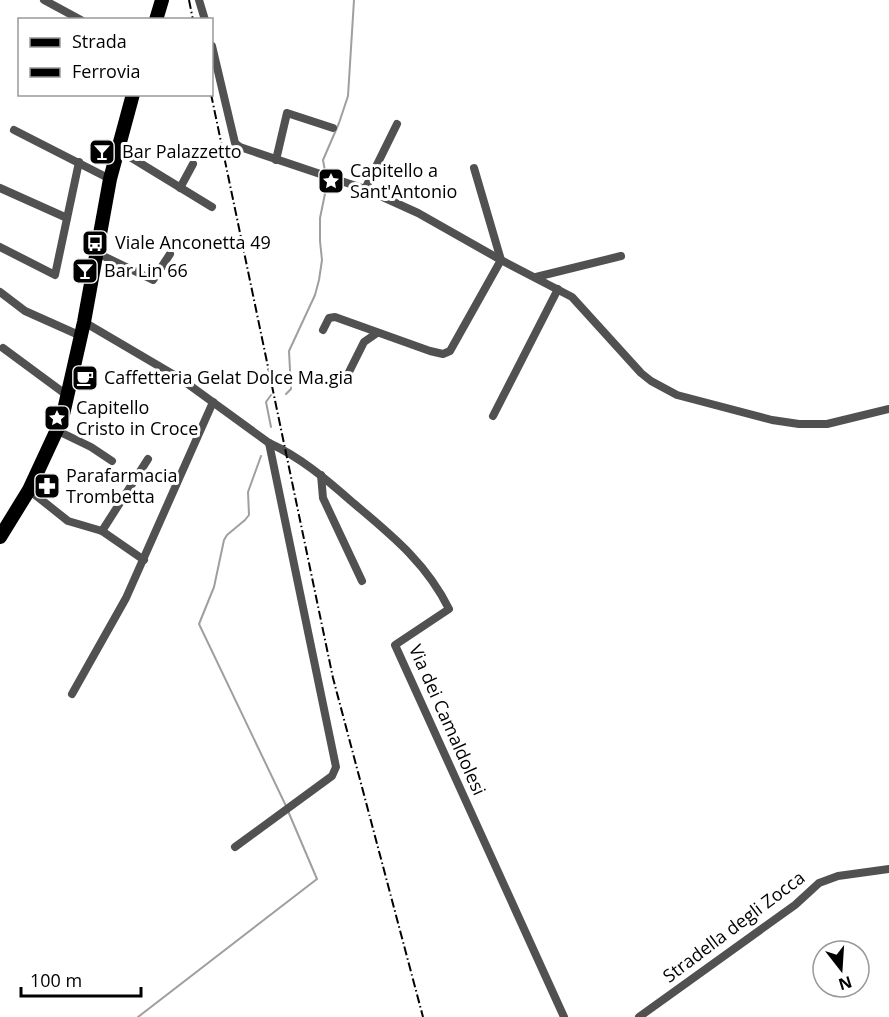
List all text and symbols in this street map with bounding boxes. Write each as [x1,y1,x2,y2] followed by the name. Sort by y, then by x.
[18,18,213,96] legend
[72,29,127,53] text: Strada
[72,59,140,83] text: Ferrovia
[87,137,117,167] bar icon: Bar Palazzetto
[122,139,242,163] place label: Bar Palazzetto
[350,158,457,203] place label: Capitello a Sant'Antonio
[316,166,346,196] place icon: Capitello a Sant'Antonio
[80,228,110,258] bus stop icon: Viale Anconetta 49
[115,230,271,254] place label: Viale Anconetta 49
[70,256,100,286] bar icon: Bar Lin 66
[104,258,188,282] place label: Bar Lin 66
[70,363,100,393] cafe icon: Caffetteria Gelat Dolce Ma.gia
[104,365,353,389] place label: Caffetteria Gelat Dolce Ma.gia
[76,395,198,440] place label: Capitello Cristo in Croce
[42,403,72,433] place icon: Capitello Cristo in Croce
[66,463,177,508] place label: Parafarmacia Trombetta
[32,471,62,501] pharmacy icon: Parafarmacia Trombetta
[404,641,492,799] street label: Via dei Camaldolesi
[658,865,809,987] street label: Stradella degli Zocca
[811,939,871,999] north arrow
[21,960,141,998] scale bar
[30,968,82,992] text: 100 m
[836,971,855,996] text: N

